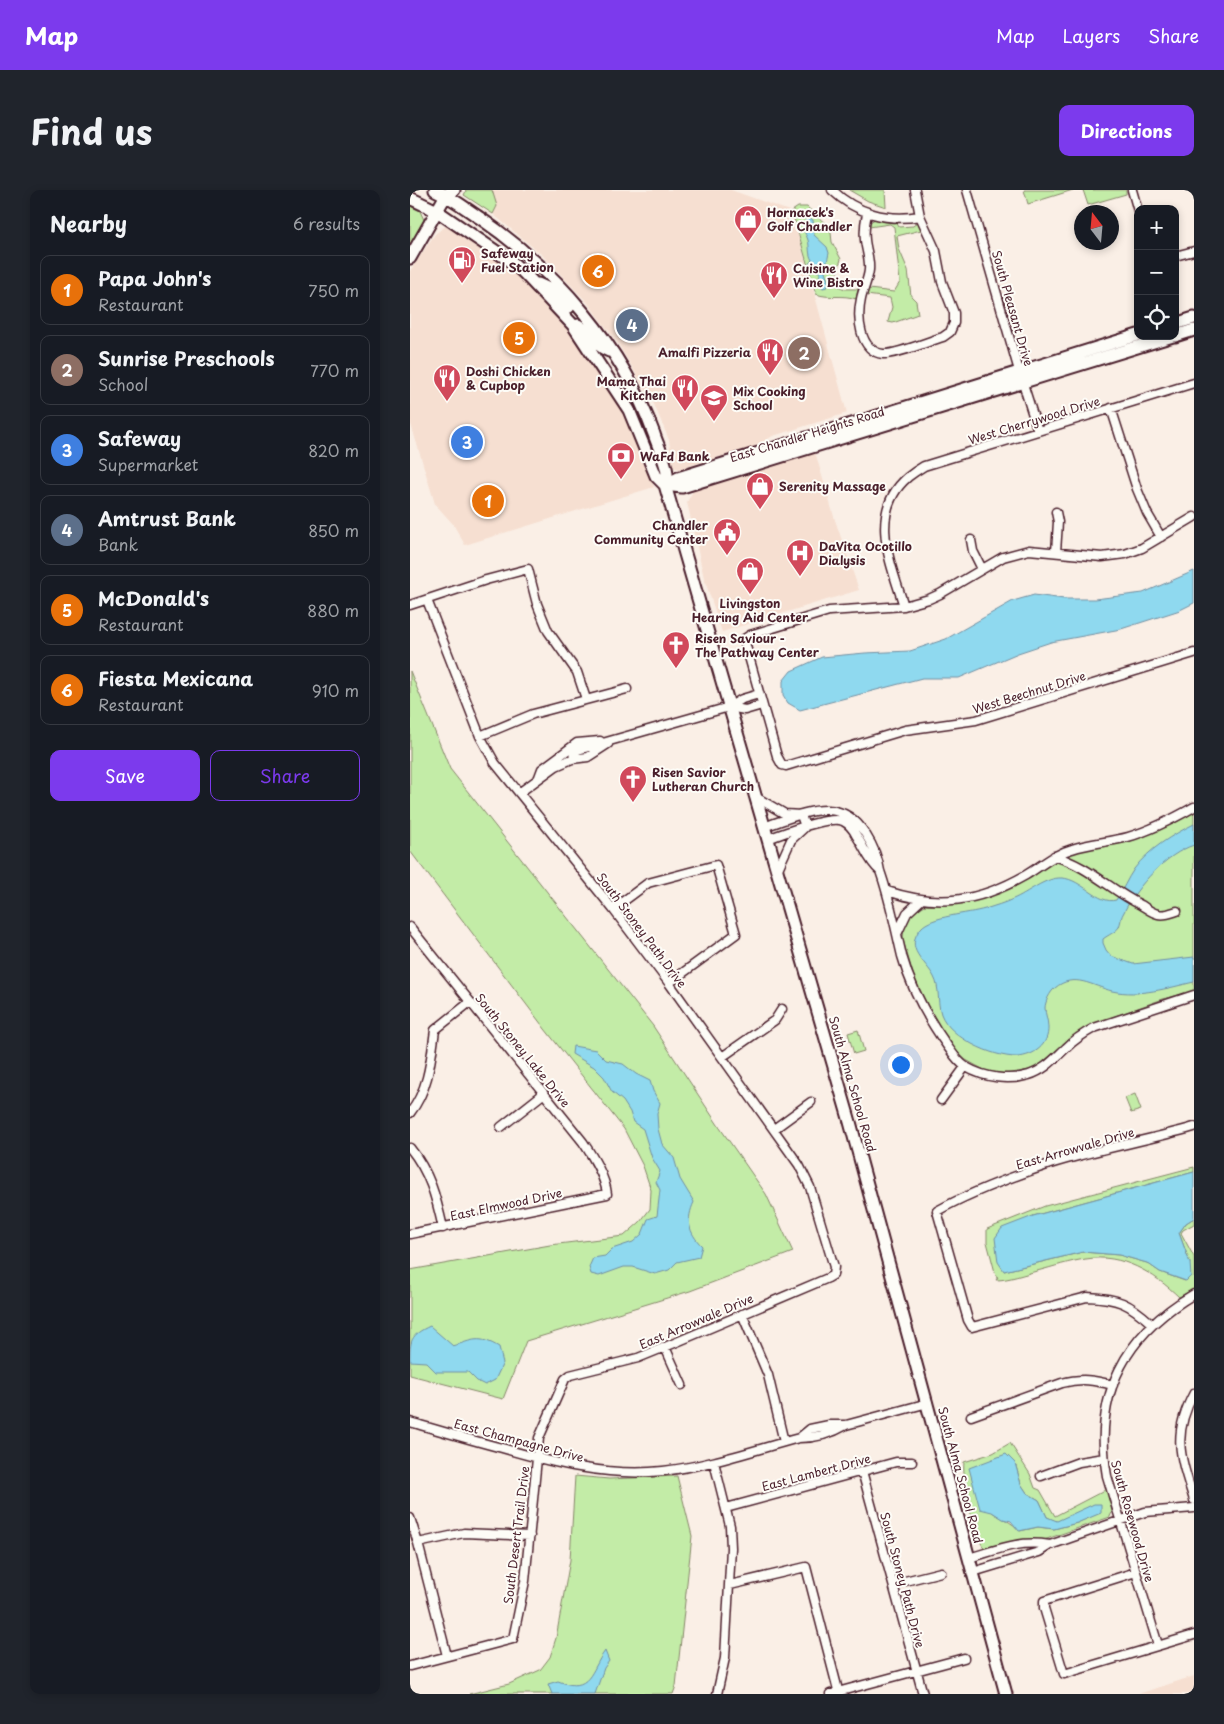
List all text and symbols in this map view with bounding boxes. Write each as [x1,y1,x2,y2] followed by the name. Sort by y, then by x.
[25,17,78,53] text: Map
[996,22,1035,49] text: Map
[1063,22,1120,49] text: Layers
[1148,22,1199,49] text: Share
[30,104,152,157] text: Find us
[1059,105,1194,156] button: Directions
[767,203,853,235] place label: Hornacek's Golf Chandler
[733,204,763,243] shop icon: Hornacek's Golf Chandler
[1074,205,1119,250] north arrow
[1134,205,1179,340] map controls
[1134,205,1179,250] button: +
[50,207,127,239] text: Nearby
[293,211,360,235] text: 6 results
[481,244,554,276] place label: Safeway Fuel Station
[447,245,477,284] fuel station icon: Safeway Fuel Station
[988,248,1038,368] street label: South Pleasant Drive
[1134,250,1179,295] button: −
[582,252,614,290] pin: 6
[793,259,864,291] place label: Cuisine & Wine Bistro
[759,260,789,299] restaurant icon: Cuisine & Wine Bistro
[98,264,211,292] text: Papa John's
[63,278,71,302] text: 1
[308,278,359,302] text: 750 m
[98,292,184,316] text: Restaurant
[1134,295,1179,340] button: locate
[616,306,648,344] pin: 4
[503,319,535,357] pin: 5
[788,334,820,372] pin: 2
[755,337,785,376] restaurant icon: Amalfi Pizzeria
[658,343,752,361] place label: Amalfi Pizzeria
[98,344,275,372] text: Sunrise Preschools
[61,358,73,382] text: 2
[310,358,359,382] text: 770 m
[466,362,551,394] place label: Doshi Chicken & Cupbop
[432,363,462,402] restaurant icon: Doshi Chicken & Cupbop
[98,372,148,396] text: School
[597,372,666,404] place label: Mama Thai Kitchen
[670,373,700,412] restaurant icon: Mama Thai Kitchen
[733,382,806,414] place label: Mix Cooking School
[699,383,729,422] school or university icon: Mix Cooking School
[966,391,1102,449] street label: West Cherrywood Drive
[727,402,887,466] street label: East Chandler Heights Road
[451,423,483,461] pin: 3
[98,424,181,452] text: Safeway
[62,438,72,462] text: 3
[308,438,359,462] text: 820 m
[606,441,636,480] bank icon: WaFd Bank
[640,447,710,465] place label: WaFd Bank
[98,452,198,476] text: Supermarket
[745,471,775,510] shop icon: Serenity Massage
[779,477,886,495] place label: Serenity Massage
[472,482,504,520] pin: 1
[98,504,236,532] text: Amtrust Bank
[594,516,709,548] place label: Chandler Community Center
[712,517,742,556] public building icon: Chandler Community Center
[62,518,72,542] text: 4
[308,518,359,542] text: 850 m
[98,532,138,556] text: Bank
[819,537,912,569] place label: DaVita Ocotillo Dialysis
[785,538,815,577] hospital icon: DaVita Ocotillo Dialysis
[735,556,765,595] shop icon: Livingston Hearing Aid Center
[98,584,209,612] text: McDonald's
[692,594,809,626] place label: Livingston Hearing Aid Center
[62,598,72,622] text: 5
[307,598,359,622] text: 880 m
[98,612,184,636] text: Restaurant
[695,629,820,661] place label: Risen Saviour - The Pathway Center
[661,630,691,669] church icon: Risen Saviour - The Pathway Center
[98,664,253,692] text: Fiesta Mexicana
[970,666,1088,718] street label: West Beechnut Drive
[61,678,73,702] text: 6
[312,678,359,702] text: 910 m
[98,692,184,716] text: Restaurant
[50,750,200,801] button: Save
[210,750,360,801] button: Share
[652,763,754,795] place label: Risen Savior Lutheran Church
[618,764,648,803] church icon: Risen Savior Lutheran Church
[593,869,691,991] street label: South Stoney Path Drive
[471,989,575,1111] street label: South Stoney Lake Drive
[825,1014,881,1154] street label: South Alma School Road
[888,1052,914,1078] your location
[1014,1122,1136,1174] street label: East Arrowvale Drive
[448,1183,564,1225] street label: East Elmwood Drive
[636,1289,756,1353] street label: East Arrowvale Drive
[934,1405,988,1545] street label: South Alma School Road
[452,1414,586,1466] street label: East Champagne Drive
[760,1449,872,1495] street label: East Lambert Drive
[1107,1458,1159,1584] street label: South Rosewood Drive
[499,1465,533,1605] street label: South Desert Trail Drive
[876,1510,930,1650] street label: South Stoney Path Drive

